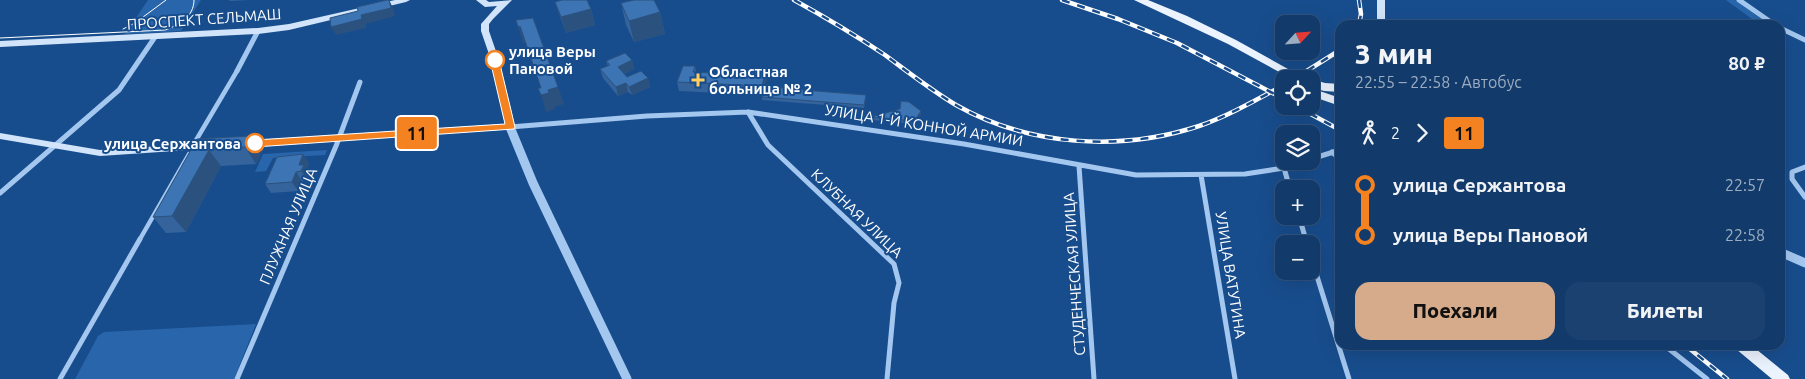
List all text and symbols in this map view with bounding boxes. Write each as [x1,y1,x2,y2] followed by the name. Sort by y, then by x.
[126,5,282,33] street label: ПРОСПЕКТ СЕЛЬМАШ
[1275,15,1320,60] north arrow
[1275,15,1320,280] map controls
[1355,38,1433,69] text: 3 мин
[509,43,596,77] place label: улица Веры Пановой
[485,50,505,70] marker: улица Веры Пановой
[1728,52,1765,74] text: 80 ₽
[709,63,812,97] place label: Областная больница № 2
[1275,70,1320,115] button: locate
[691,73,705,87] marker: Областная больница № 2
[1355,73,1522,91] text: 22:55 – 22:58 · Автобус
[824,101,1024,149] street label: УЛИЦА 1-Й КОННОЙ АРМИИ
[394,117,440,149] line badge: 11
[1355,119,1383,147] icon: walk
[1408,119,1436,147] icon: forward
[407,123,427,143] text: 11
[1454,123,1474,143] text: 11
[1391,124,1400,142] text: 2
[1275,125,1320,170] button: layers
[245,133,265,153] marker: улица Сержантова
[104,135,241,152] place label: улица Сержантова
[256,165,320,287] street label: ПЛУЖНАЯ УЛИЦА
[808,165,906,261] street label: КЛУБНАЯ УЛИЦА
[1393,174,1566,196] text: улица Сержантова
[1725,176,1765,194] text: 22:57
[1275,180,1320,225] button: +
[1060,192,1088,356] street label: СТУДЕНЧЕСКАЯ УЛИЦА
[1213,210,1249,340] street label: УЛИЦА ВАТУТИНА
[1393,224,1588,246] text: улица Веры Пановой
[1725,226,1765,244] text: 22:58
[1275,235,1320,280] button: −
[1355,282,1555,340] button: Поехали
[1565,282,1765,340] button: Билеты

